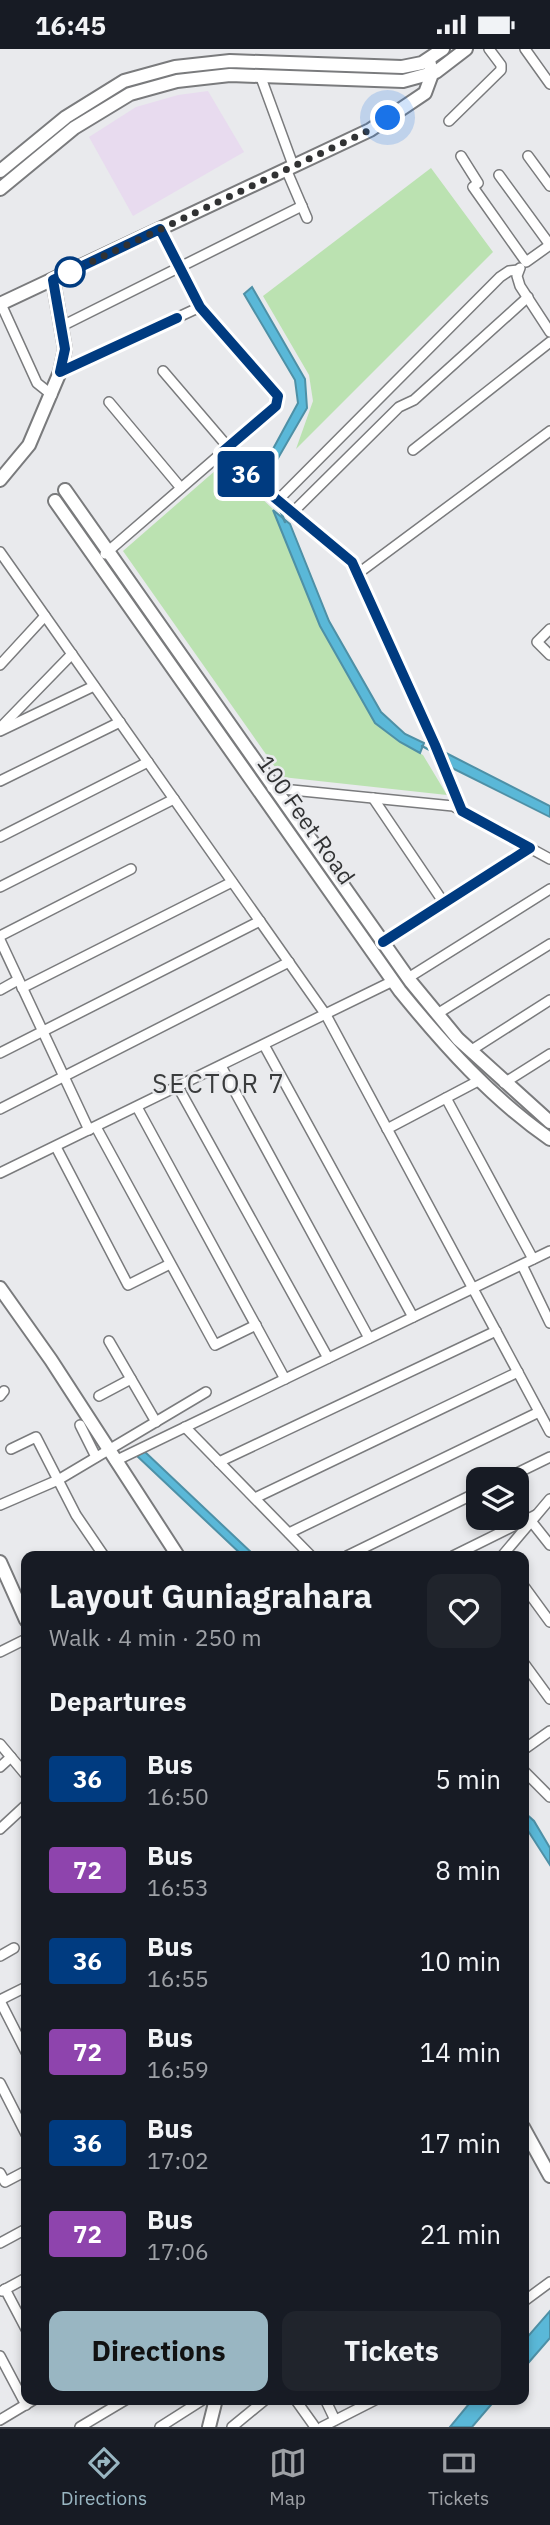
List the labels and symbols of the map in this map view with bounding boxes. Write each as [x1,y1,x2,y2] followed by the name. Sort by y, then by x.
[370,100,405,135] your location
[55,257,85,287] unlabelled marker
[215,451,278,497] line badge: 36
[251,749,362,890] street label: 100 Feet Road
[152,1066,286,1100] district label: SECTOR 7

